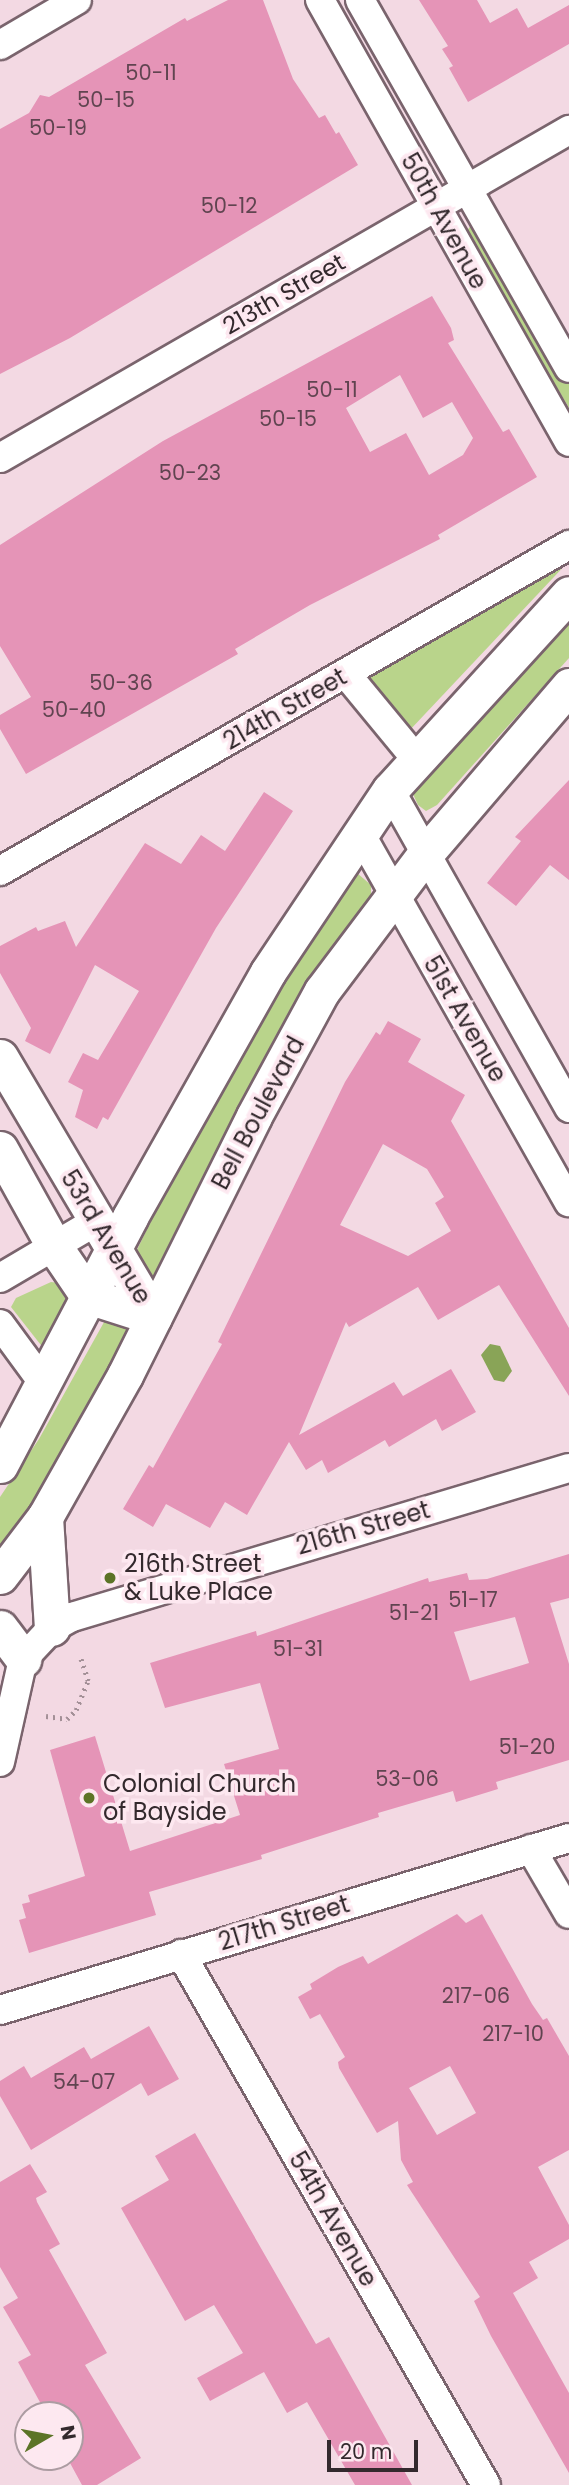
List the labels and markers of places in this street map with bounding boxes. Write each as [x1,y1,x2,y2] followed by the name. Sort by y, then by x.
[124,1550,273,1606] place label: 216th Street & Luke Place
[102,1570,118,1586] marker: 216th Street & Luke Place
[103,1770,296,1826] place label: Colonial Church of Bayside
[81,1790,97,1806] marker: Colonial Church of Bayside

